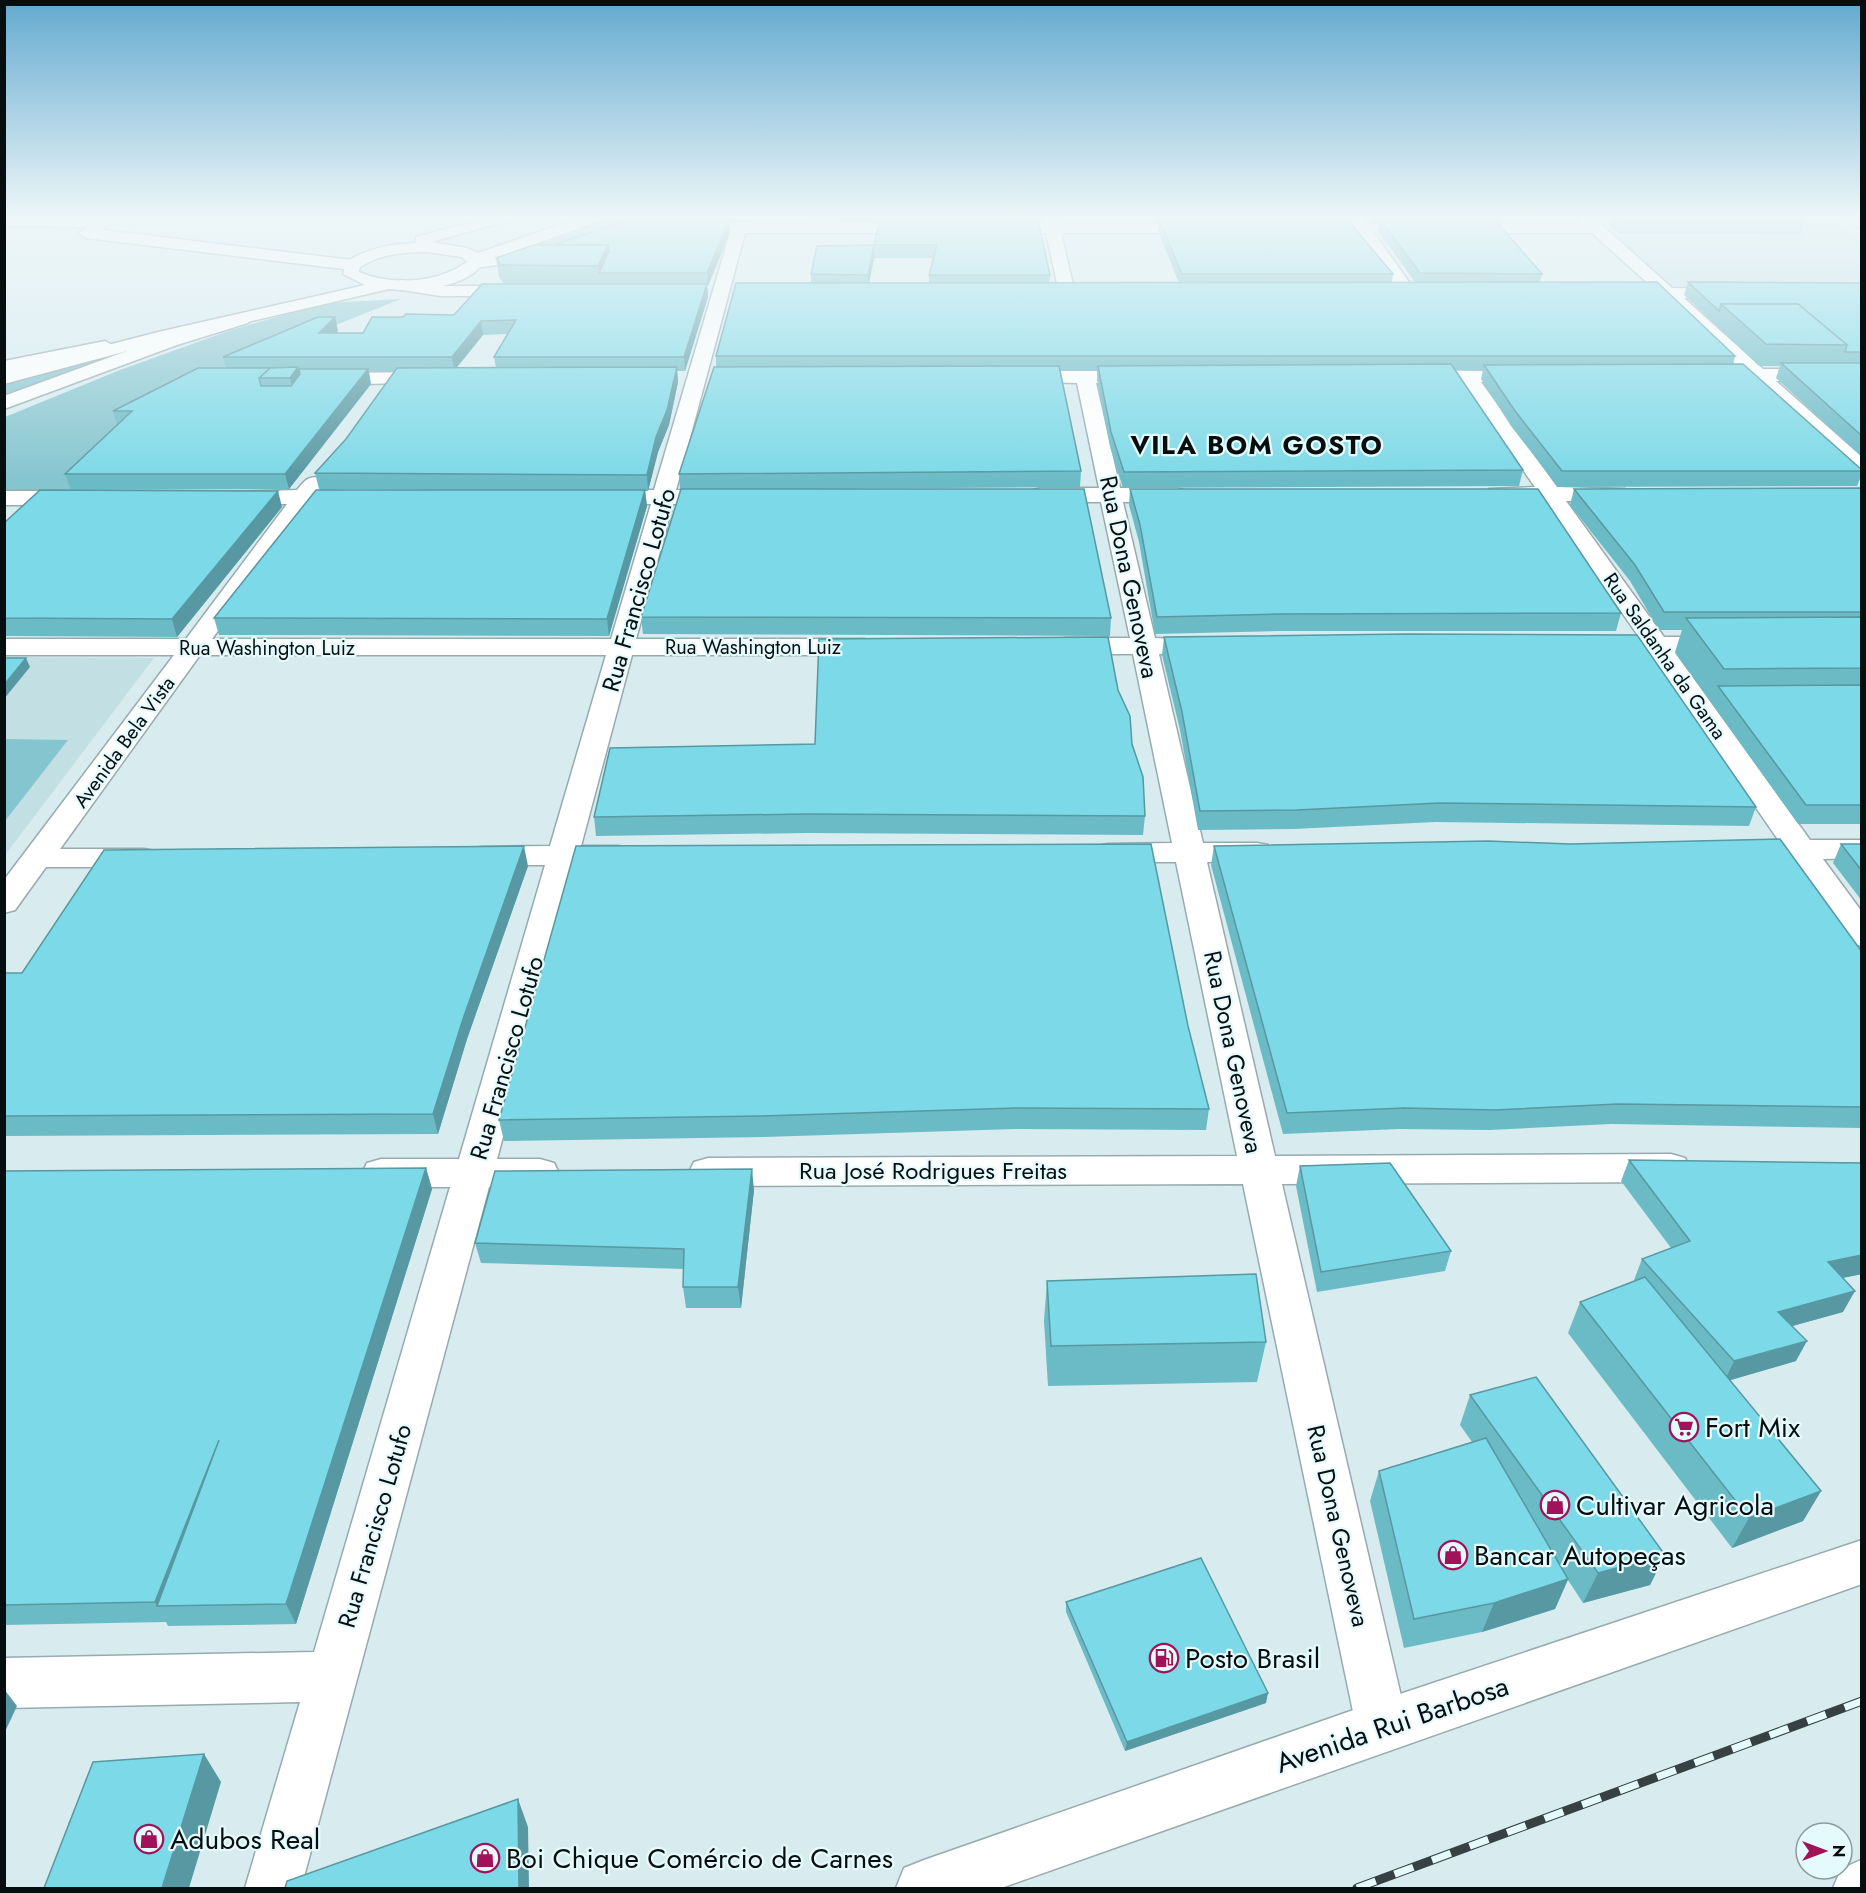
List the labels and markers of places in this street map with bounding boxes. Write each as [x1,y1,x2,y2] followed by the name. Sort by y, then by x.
[1705,1407,1800,1448] place label: Fort Mix
[1668,1411,1700,1443] supermarket icon: Fort Mix
[1576,1485,1774,1526] place label: Cultivar Agricola
[1539,1489,1571,1521] shop icon: Cultivar Agricola
[1474,1535,1686,1576] place label: Bancar Autopeças
[1437,1539,1469,1571] shop icon: Bancar Autopeças
[1185,1638,1320,1679] place label: Posto Brasil
[1148,1642,1180,1674] fuel station icon: Posto Brasil
[170,1819,320,1860] place label: Adubos Real
[133,1823,165,1855] shop icon: Adubos Real
[506,1838,893,1879] place label: Boi Chique Comércio de Carnes
[469,1842,501,1874] shop icon: Boi Chique Comércio de Carnes

